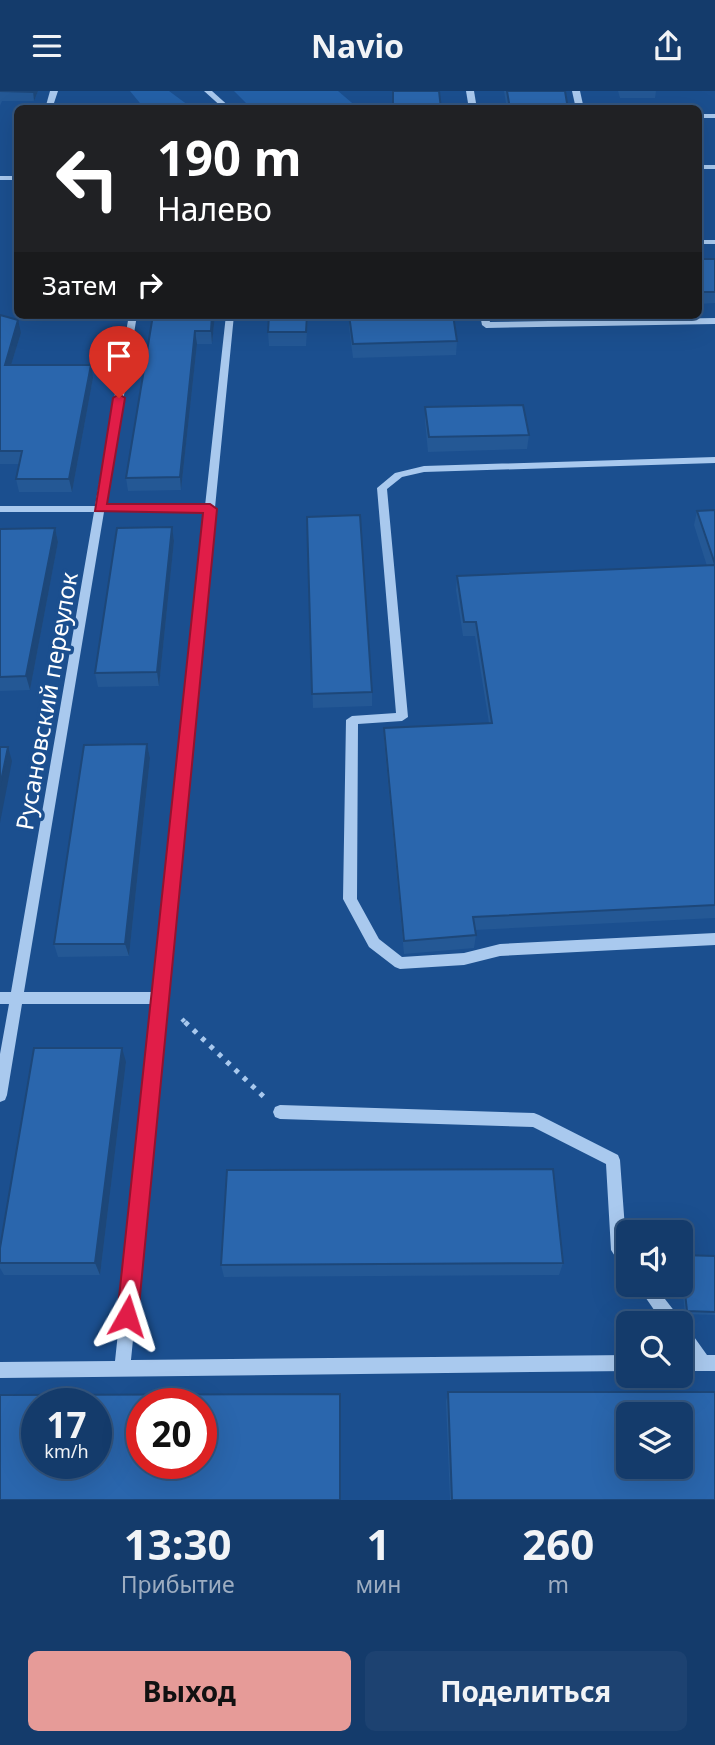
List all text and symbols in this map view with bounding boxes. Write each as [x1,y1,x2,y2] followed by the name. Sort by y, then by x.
[311,24,404,67] text: Navio
[28,27,66,65] icon: menu
[649,27,687,65] icon: share
[157,124,302,190] text: 190 m
[42,133,133,224] icon: left
[157,187,272,230] text: Налево
[131,266,169,304] icon: right
[42,267,117,303] text: Затем
[89,326,149,398] pin
[100,337,138,375] icon: arrive
[7,569,85,833] street label: Русановский переулок
[616,1220,693,1479] map controls
[616,1220,693,1297] button: sound
[90,1279,164,1353] position arrow
[616,1311,693,1388] button: search
[126,1388,217,1479] speed limit sign: 20
[46,1401,87,1448] text: 17
[616,1402,693,1479] button: layers
[44,1439,89,1463] text: km/h
[124,1515,232,1572] text: 13:30
[366,1515,390,1572] text: 1
[522,1515,594,1572] text: 260
[121,1568,235,1600] text: Прибытие
[355,1568,401,1600] text: мин
[547,1568,569,1600] text: m
[28,1651,351,1731] button: Выход
[365,1651,687,1731] button: Поделиться

